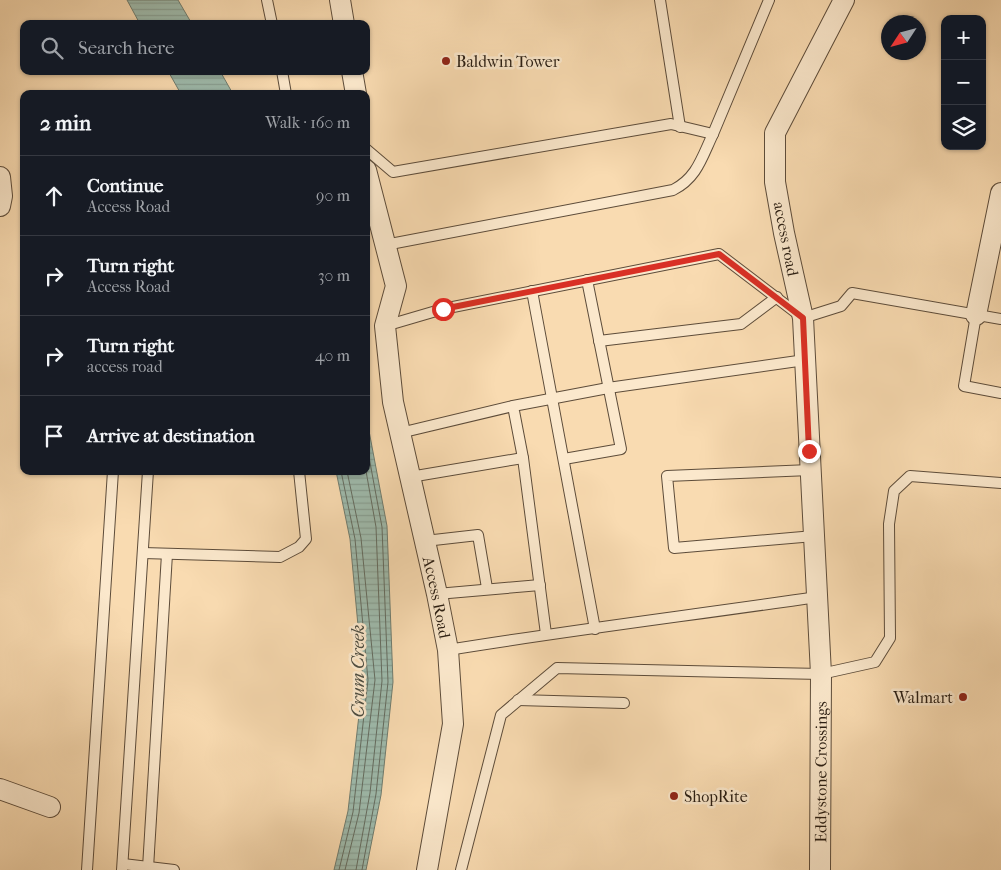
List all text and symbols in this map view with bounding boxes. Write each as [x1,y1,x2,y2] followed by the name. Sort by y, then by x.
[881,15,926,60] north arrow
[941,15,986,150] map controls
[941,15,986,60] button: +
[20,20,370,75] search box
[38,34,66,62] icon: search
[78,37,174,59] text: Search here
[456,52,560,71] place label: Baldwin Tower
[440,55,452,67] marker: Baldwin Tower
[941,60,986,105] button: −
[941,105,986,150] button: layers
[40,111,91,135] text: 2 min
[265,113,350,132] text: Walk · 160 m
[87,175,163,197] text: Continue
[40,182,68,210] icon: ahead
[316,186,350,205] text: 90 m
[87,197,170,216] text: Access Road
[769,200,803,278] street label: access road
[87,255,174,277] text: Turn right
[40,262,68,290] icon: right
[318,266,350,285] text: 30 m
[87,277,170,296] text: Access Road
[432,298,455,321] route start
[87,335,174,357] text: Turn right
[40,342,68,370] icon: right
[315,346,350,365] text: 40 m
[87,357,163,376] text: access road
[40,422,68,450] icon: arrive
[87,425,255,447] text: Arrive at destination
[798,440,821,463] route end
[419,554,455,640] street label: Access Road
[348,625,369,717] water label: Crum Creek
[892,688,953,707] place label: Walmart
[957,691,969,703] marker: Walmart
[811,701,830,843] street label: Eddystone Crossings
[684,787,748,806] place label: ShopRite
[668,790,680,802] marker: ShopRite

